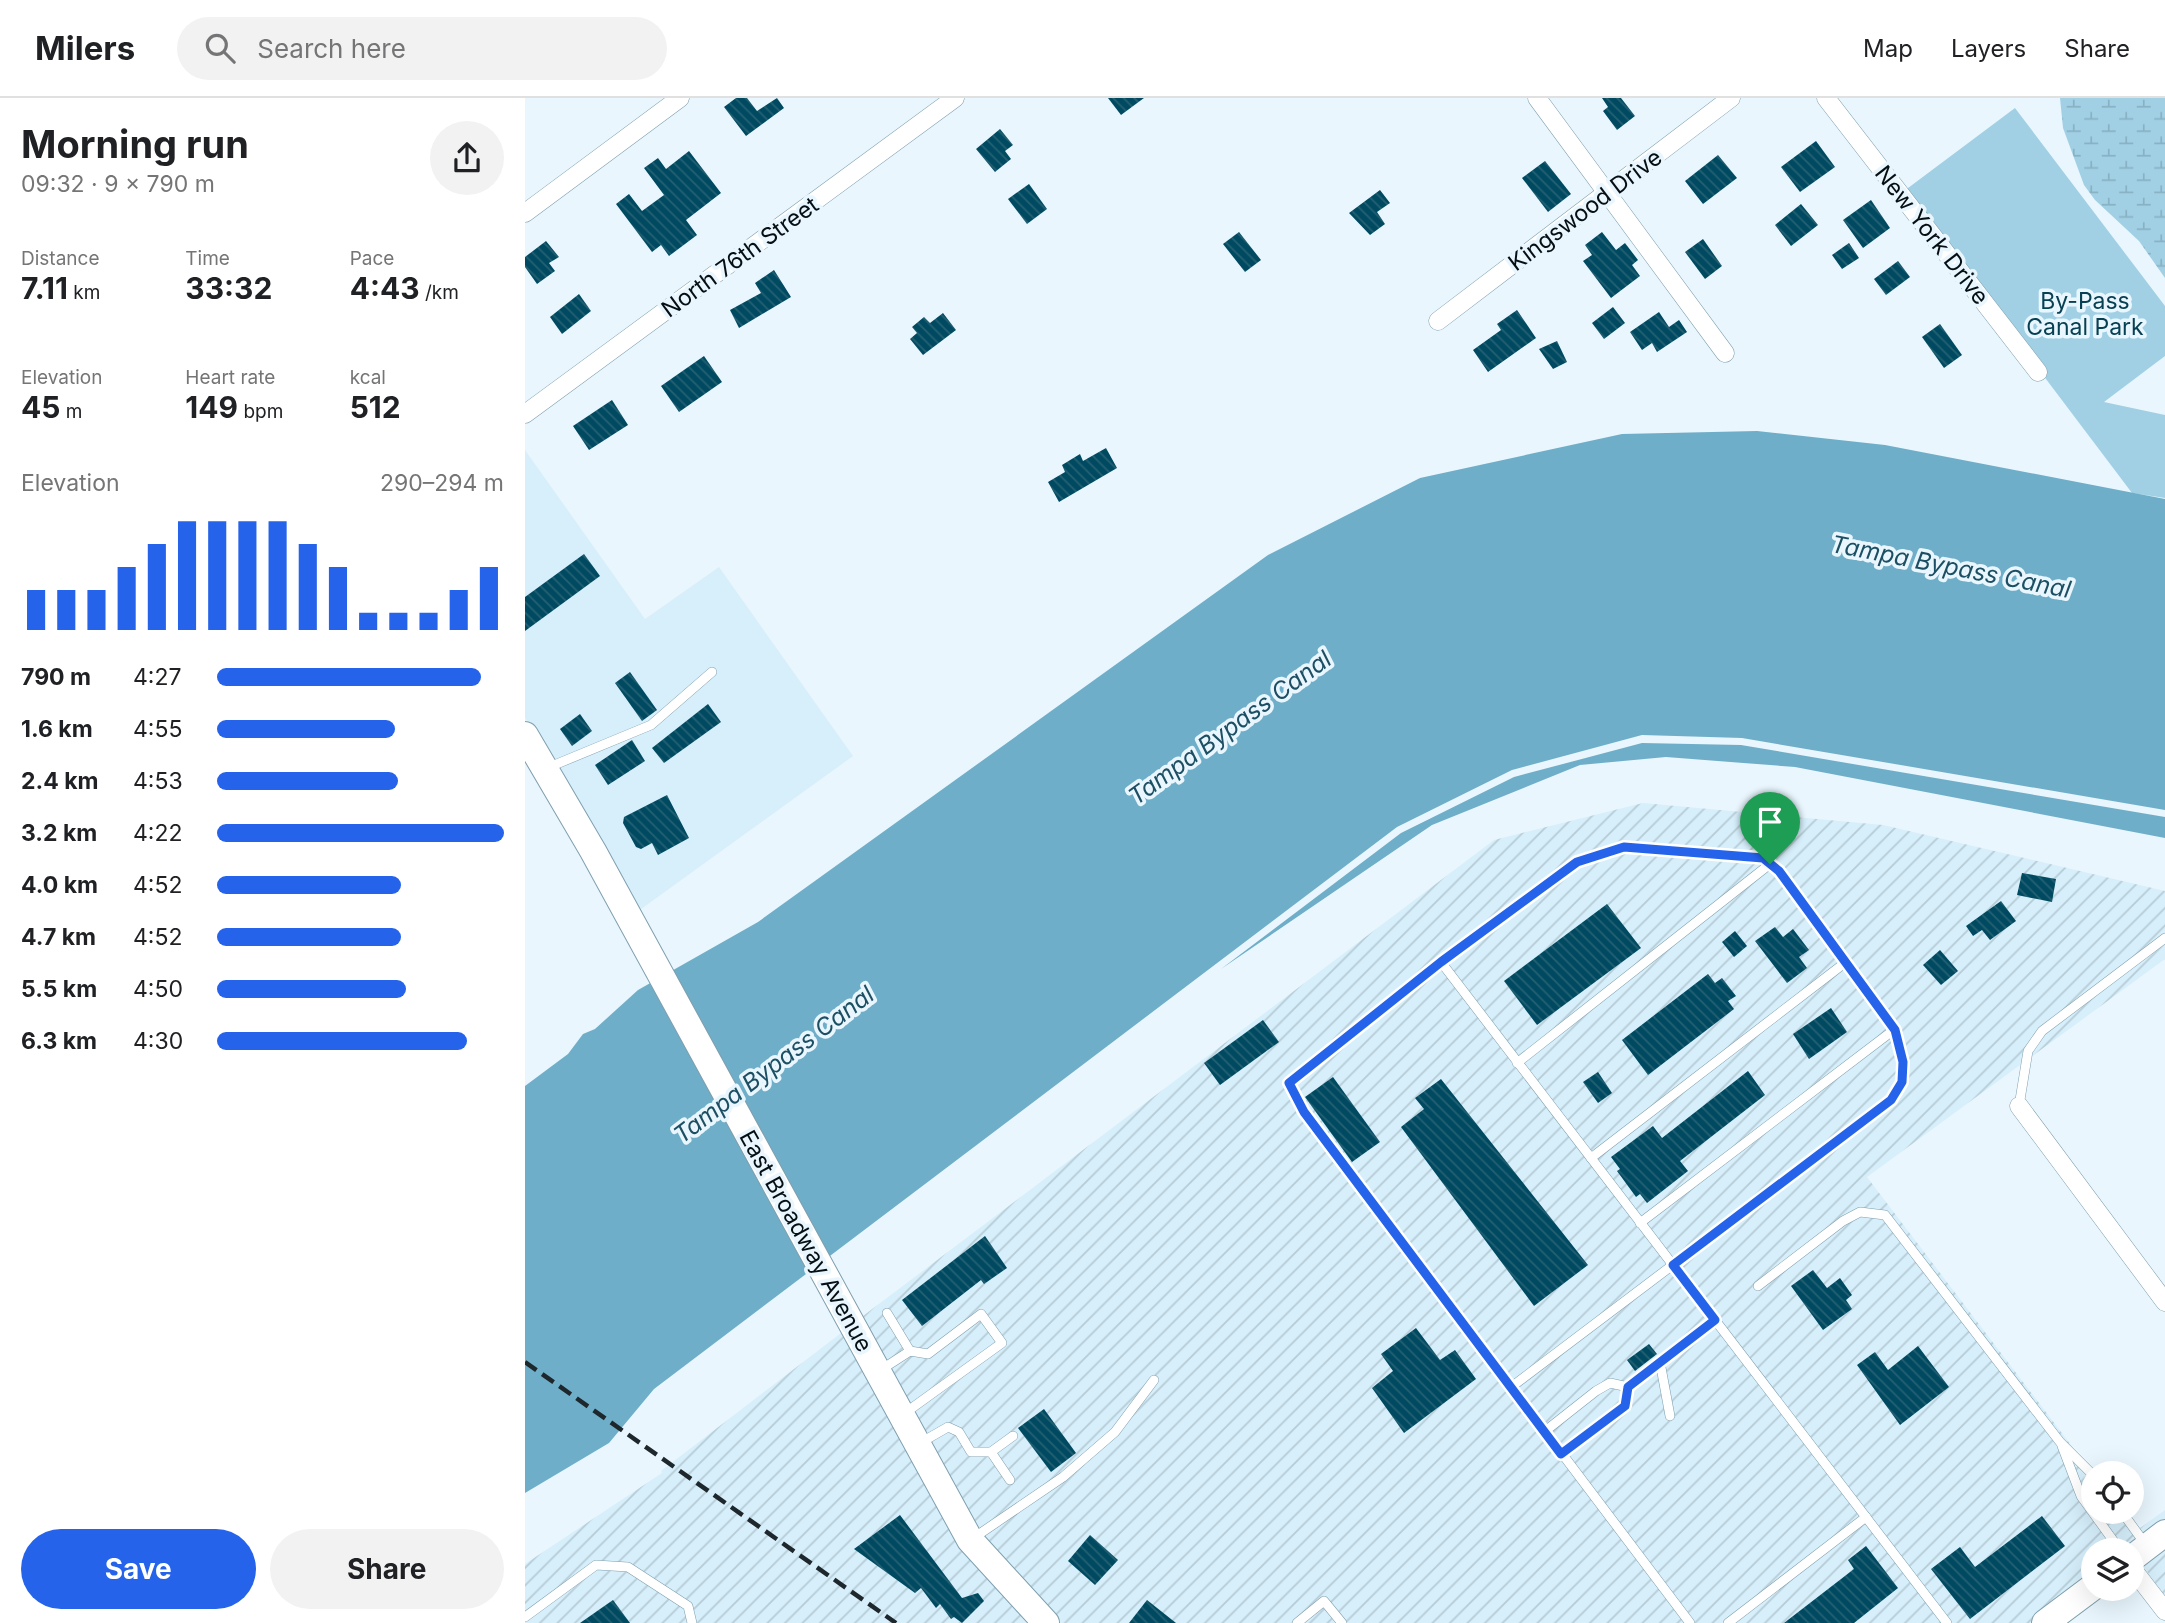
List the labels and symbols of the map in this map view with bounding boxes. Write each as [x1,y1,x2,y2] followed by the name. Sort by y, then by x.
[1503,143,1667,277] street label: Kingswood Drive
[1869,160,1995,310] street label: New York Drive
[656,190,824,323] street label: North 76th Street
[2026,287,2144,341] park label: By-Pass Canal Park
[1829,529,2073,604] water label: Tampa Bypass Canal
[1123,644,1337,811] water label: Tampa Bypass Canal
[1740,792,1800,864] pin
[668,980,880,1149] water label: Tampa Bypass Canal
[733,1125,879,1357] street label: East Broadway Avenue

